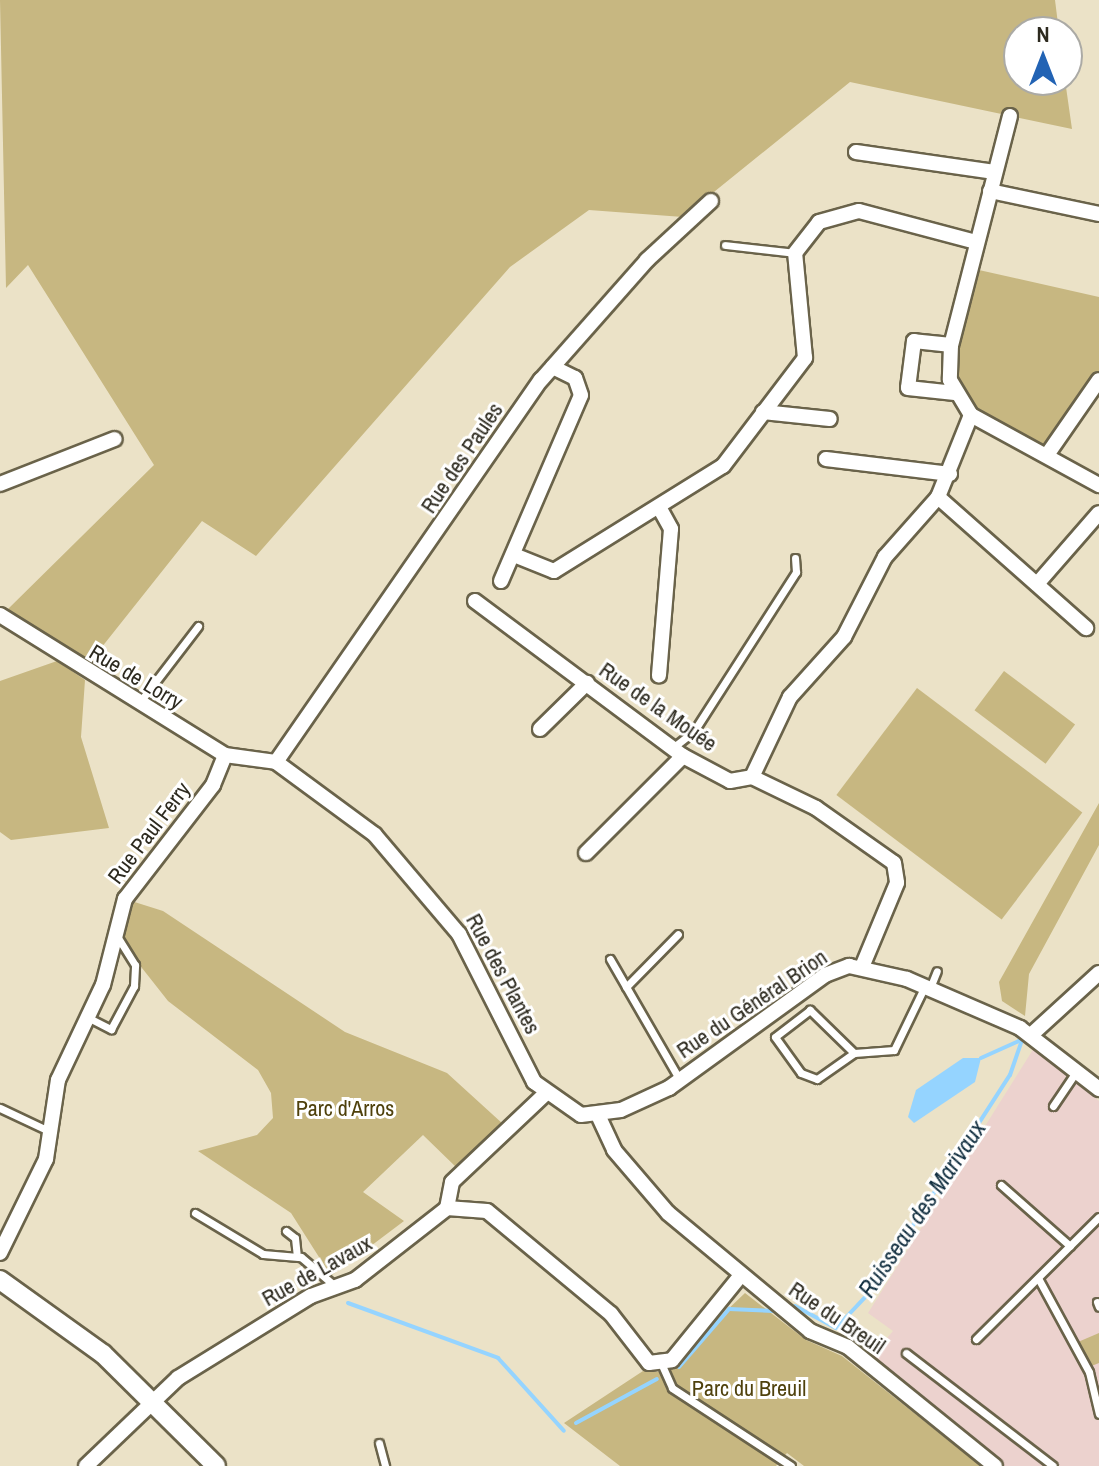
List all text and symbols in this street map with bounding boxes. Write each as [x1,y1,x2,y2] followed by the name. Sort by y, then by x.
[1003,16,1083,96] north arrow
[1036,19,1050,49] text: N
[415,398,509,518] street label: Rue des Paules
[85,639,187,715] street label: Rue de Lorry
[594,657,722,757] street label: Rue de la Mouée
[102,777,196,889] street label: Rue Paul Ferry
[460,909,546,1039] street label: Rue des Plantes
[672,944,832,1064] street label: Rue du Général Brion
[296,1096,394,1122] park label: Parc d'Arros
[852,1115,992,1303] water label: Ruisseau des Marivaux
[258,1230,376,1312] street label: Rue de Lavaux
[784,1276,890,1360] street label: Rue du Breuil
[692,1376,806,1402] park label: Parc du Breuil

